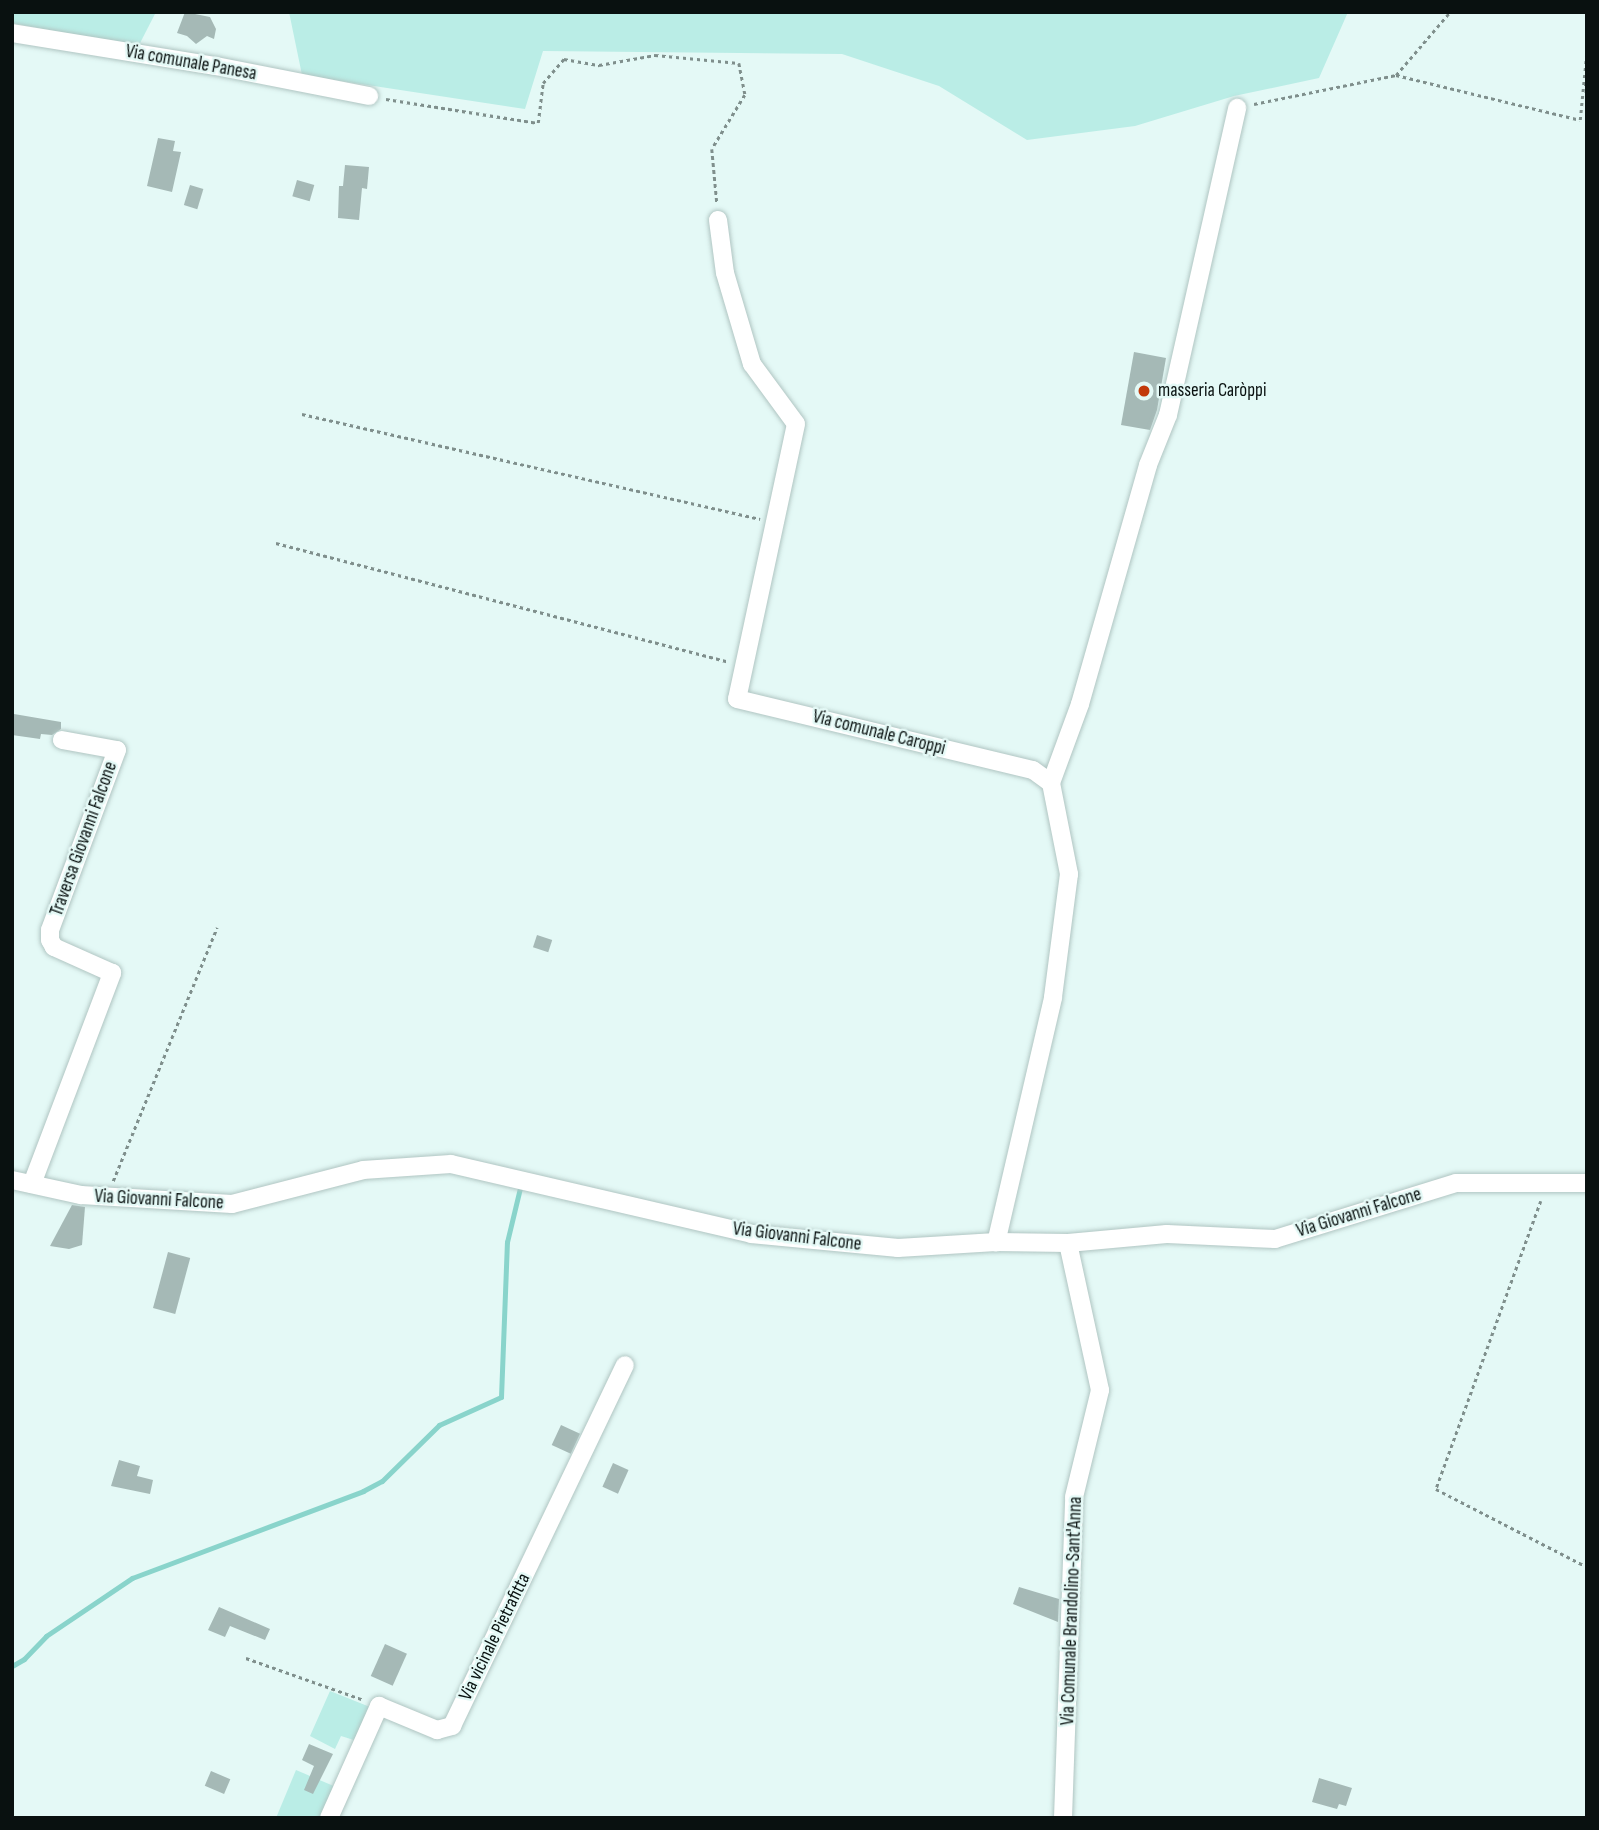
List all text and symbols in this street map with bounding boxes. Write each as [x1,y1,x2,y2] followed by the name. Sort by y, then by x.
[124,40,258,86] street label: Via comunale Panesa
[1158,380,1266,402] place label: masseria Caròppi
[1136,383,1152,399] marker: masseria Caròppi
[810,705,948,761] street label: Via comunale Caroppi
[45,759,123,919] street label: Traversa Giovanni Falcone
[1294,1183,1424,1243] street label: Via Giovanni Falcone
[94,1185,224,1215] street label: Via Giovanni Falcone
[731,1218,863,1256] street label: Via Giovanni Falcone
[1057,1496,1087,1726] street label: Via Comunale Brandolino-Sant'Anna
[454,1570,536,1704] street label: Via vicinale Pietrafitta

